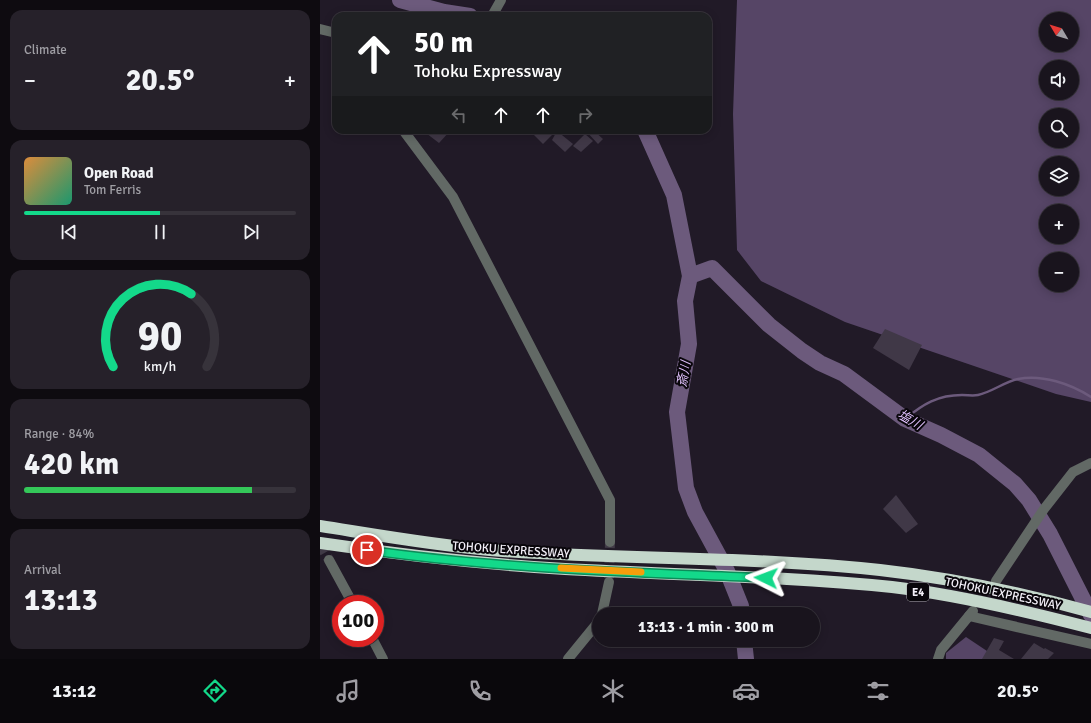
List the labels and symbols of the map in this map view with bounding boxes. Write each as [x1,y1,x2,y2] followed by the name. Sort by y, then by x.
[1039,12,1079,52] north arrow
[674,358,694,388] water label: 斎川
[895,407,927,434] water label: 塩川
[350,533,384,567] pin
[452,538,570,562] street label: TOHOKU EXPRESSWAY
[745,557,787,599] position arrow
[944,574,1062,614] street label: TOHOKU EXPRESSWAY
[907,583,929,601] road number: E4
[332,595,384,647] speed limit sign: 100

